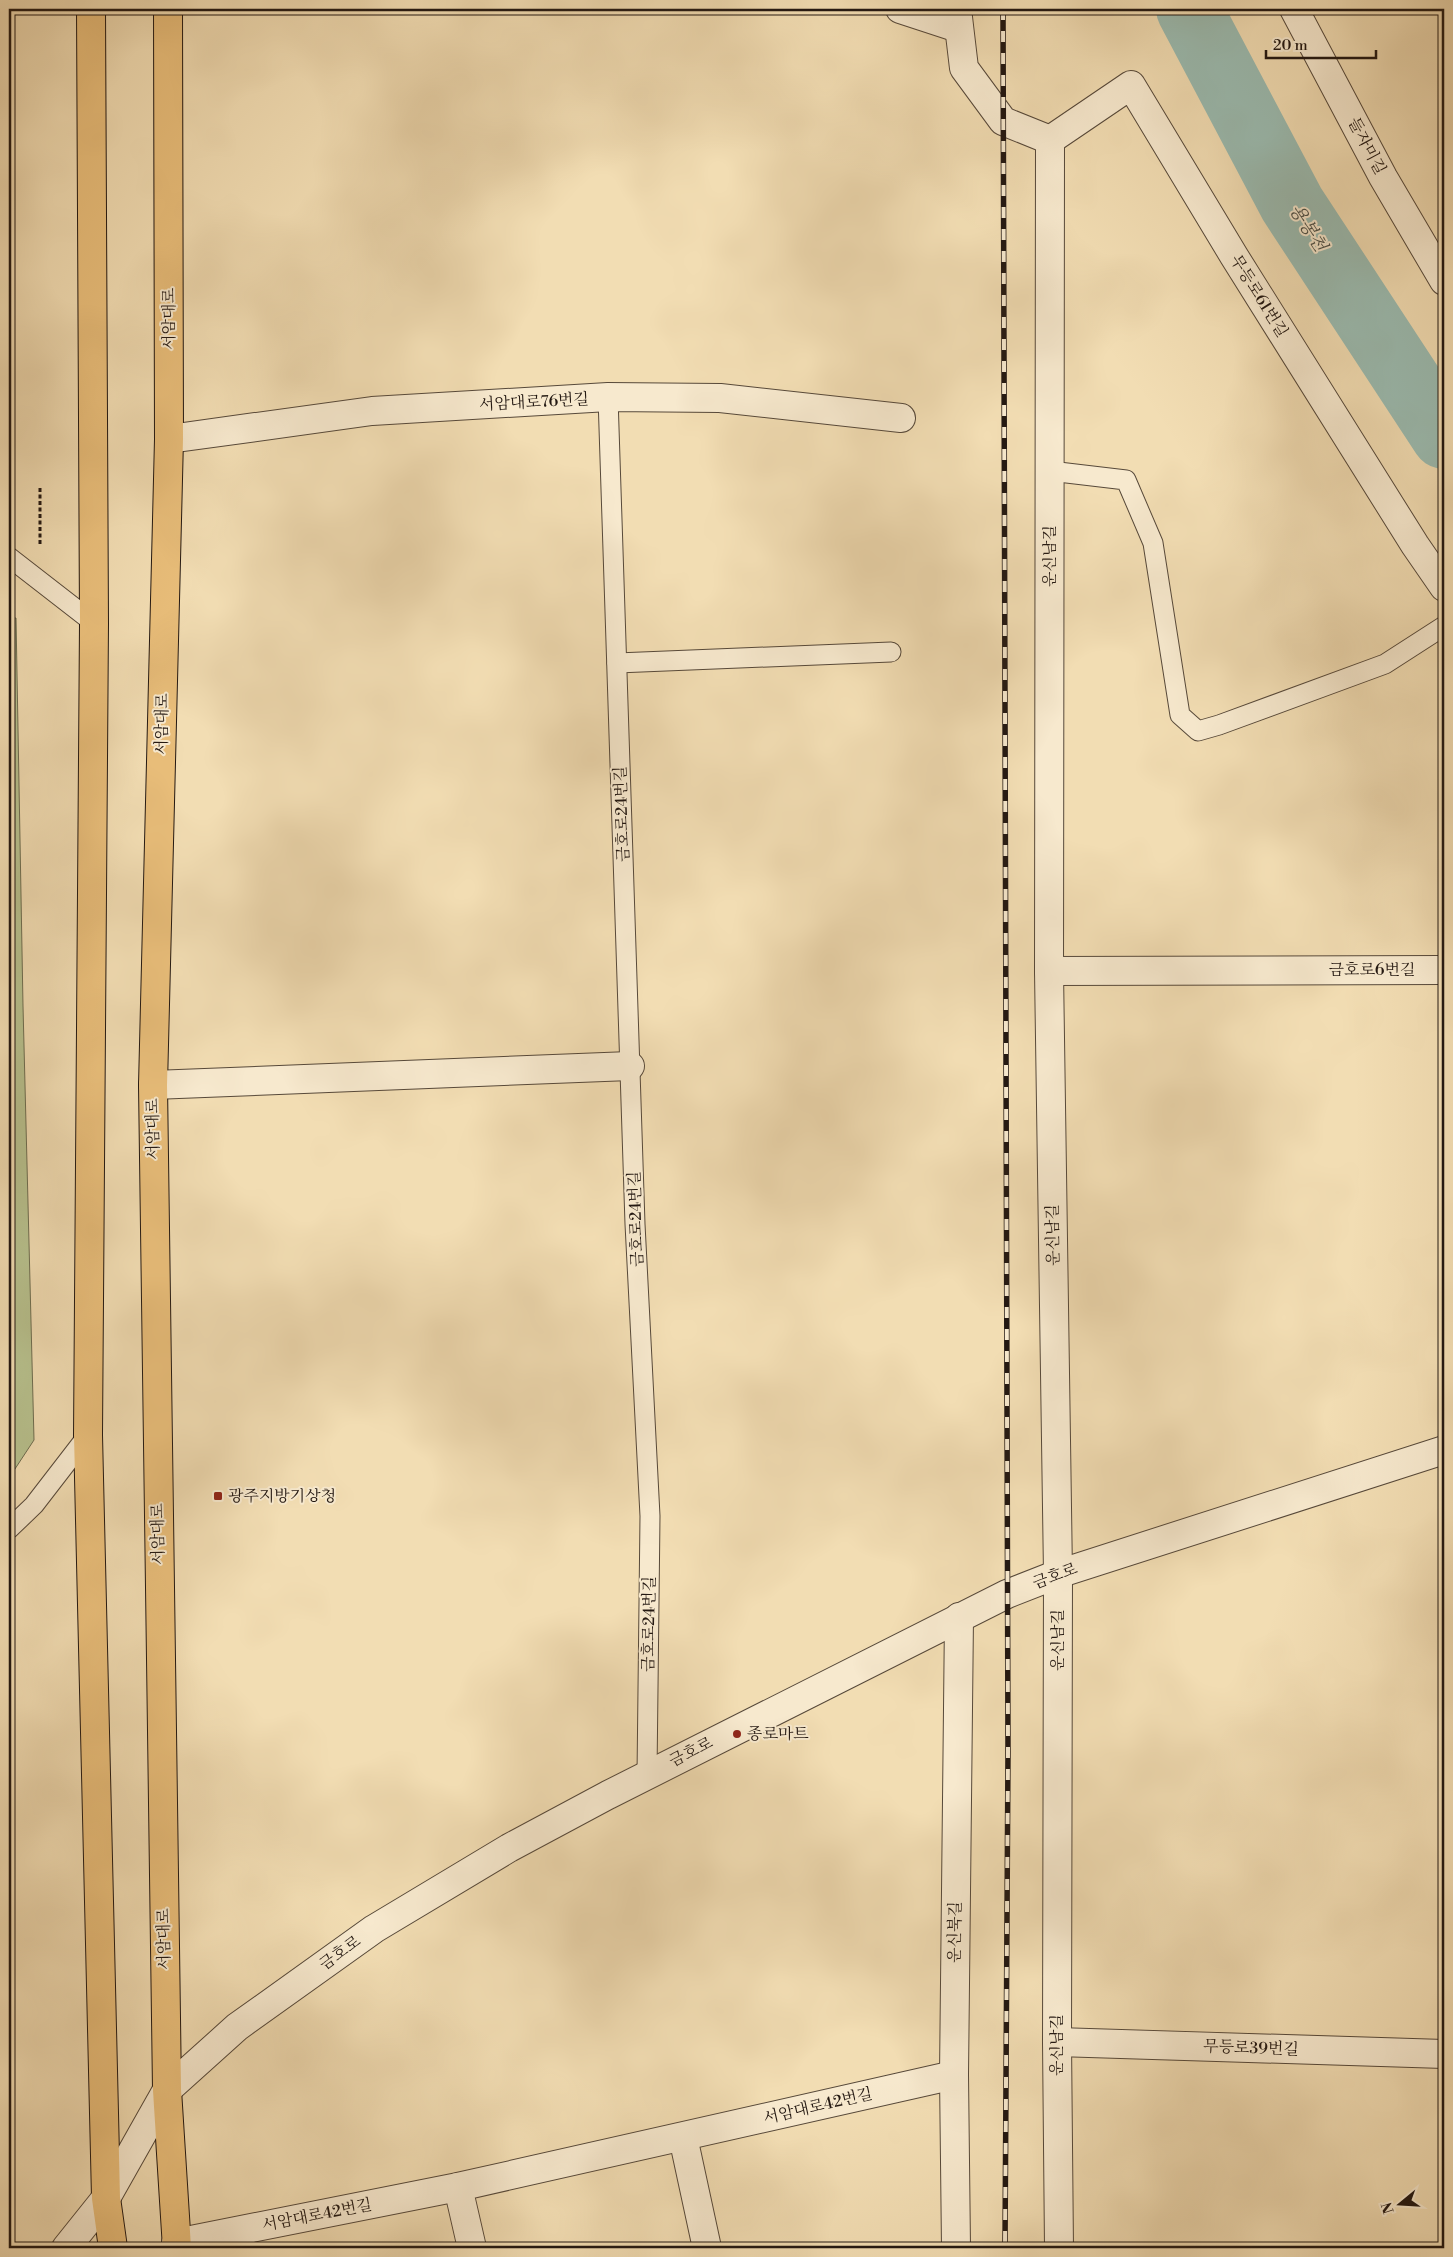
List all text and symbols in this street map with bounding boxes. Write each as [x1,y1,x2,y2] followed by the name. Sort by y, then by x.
[1266,28,1376,60] scale bar
[1273,36,1308,55] text: 20 m
[1344,114,1390,178] street label: 들자미길
[1284,200,1333,257] water label: 용봉천
[1226,251,1292,341] street label: 무등로61번길
[159,288,179,350] street label: 서암대로
[479,389,589,415] street label: 서암대로76번길
[1040,525,1060,587] street label: 운신남길
[151,692,173,755] street label: 서암대로
[610,766,634,862] street label: 금호로24번길
[1329,960,1415,980] street label: 금호로6번길
[142,1097,164,1160] street label: 서암대로
[624,1171,648,1267] street label: 금호로24번길
[1042,1204,1064,1266] street label: 운신남길
[228,1486,336,1506] place label: 광주지방기상청
[212,1490,224,1502] marker: 광주지방기상청
[147,1502,169,1565] street label: 서암대로
[1030,1558,1081,1593] street label: 금호로
[638,1576,660,1672] street label: 금호로24번길
[1048,1609,1068,1671] street label: 운신남길
[747,1724,809,1744] place label: 종로마트
[731,1728,743,1740] marker: 종로마트
[666,1732,717,1771] street label: 금호로
[944,1901,966,1963] street label: 운신북길
[153,1907,175,1970] street label: 서암대로
[315,1931,365,1975] street label: 금호로
[1047,2014,1067,2076] street label: 운신남길
[1203,2036,1299,2060] street label: 무등로39번길
[761,2084,875,2128] street label: 서암대로42번길
[1376,2180,1426,2230] north arrow
[260,2195,374,2235] street label: 서암대로42번길
[1378,2200,1399,2216] text: N

